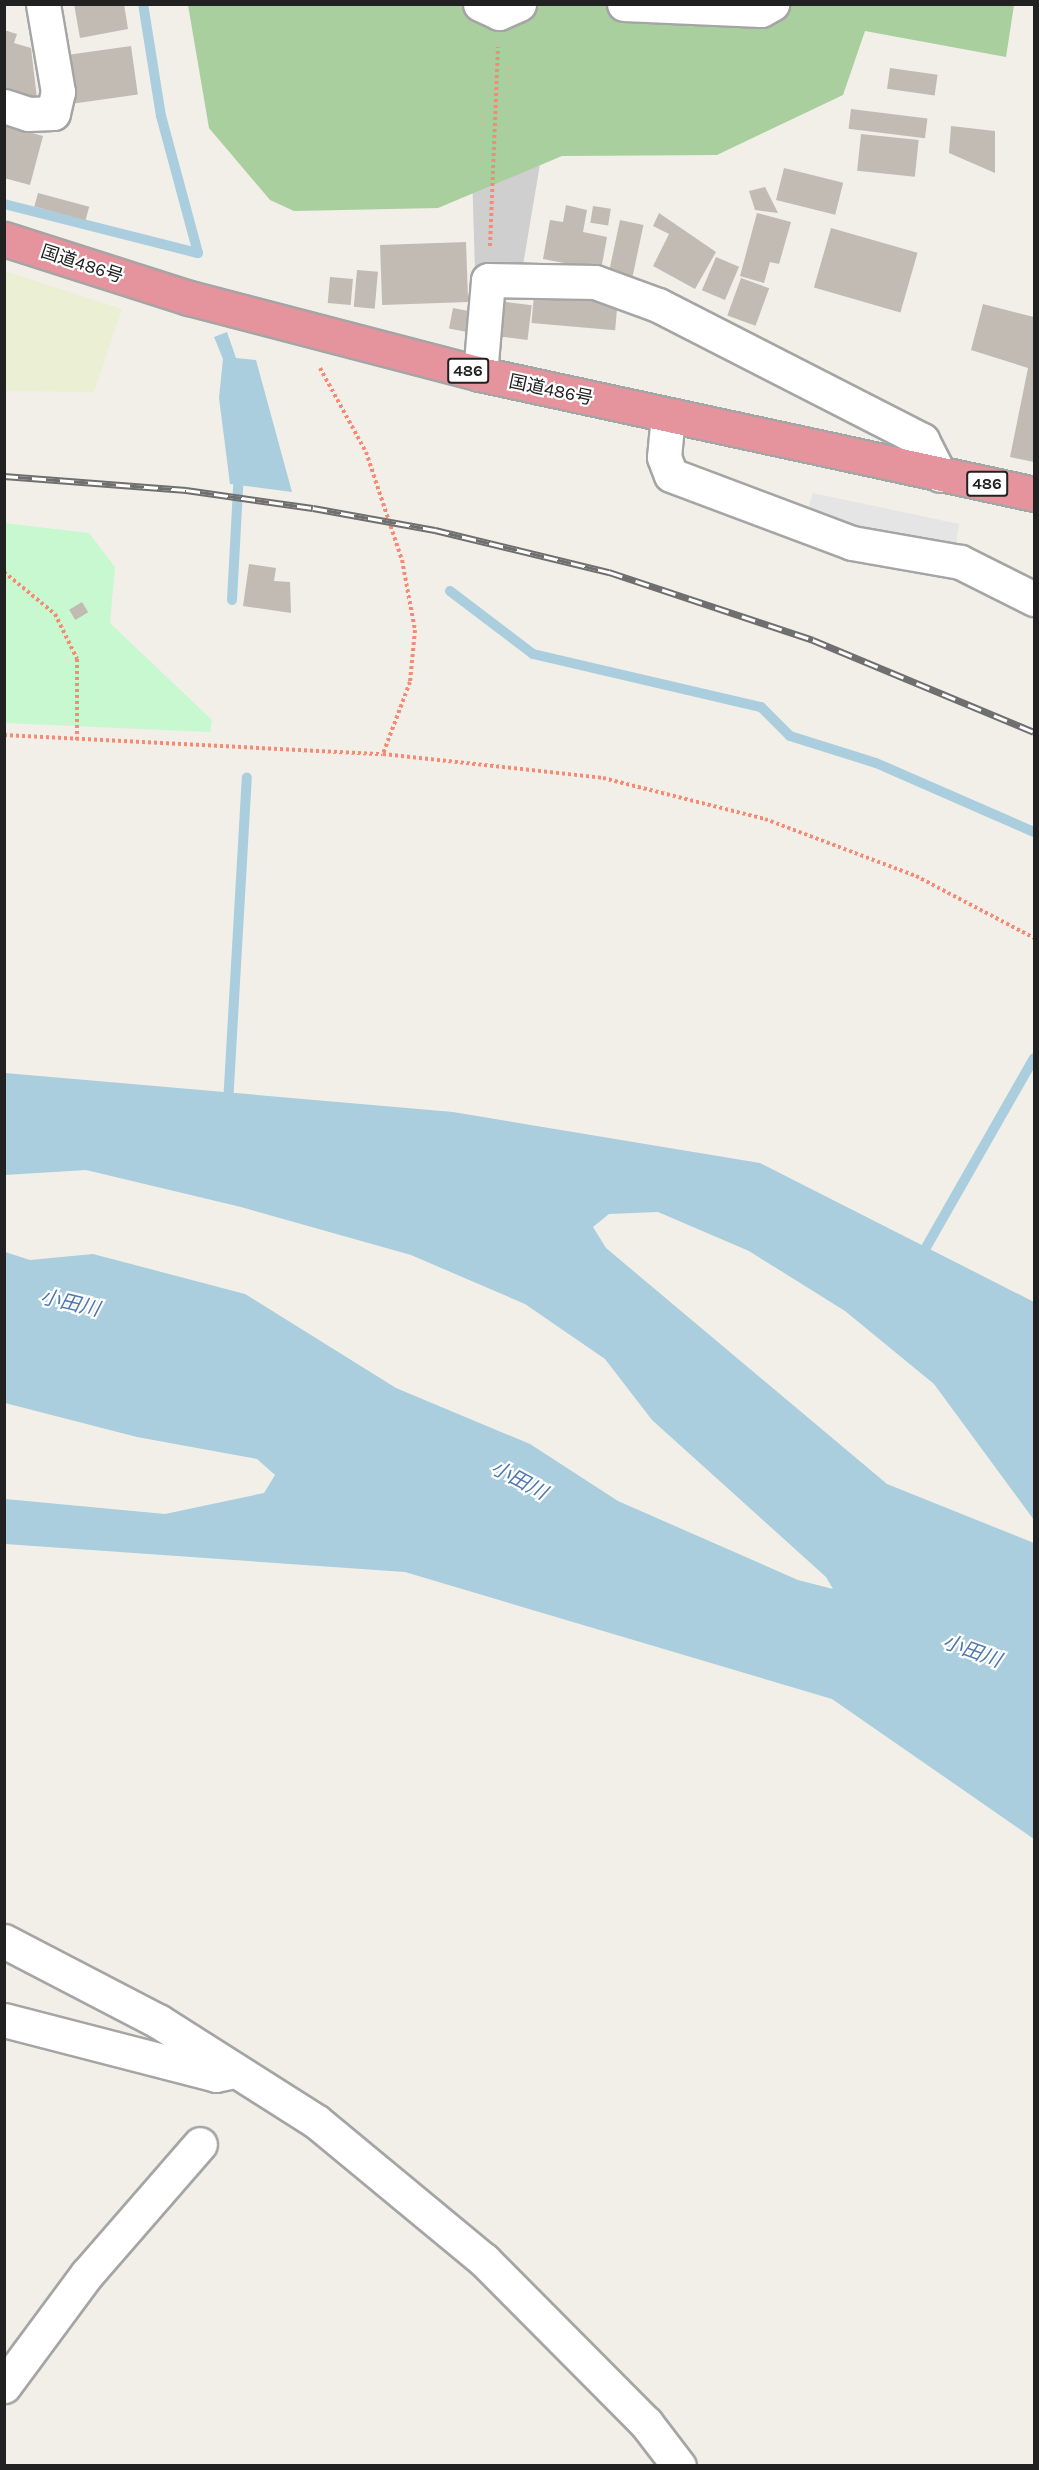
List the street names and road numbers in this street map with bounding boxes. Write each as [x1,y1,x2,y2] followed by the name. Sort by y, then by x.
[38,241,126,287] street label: 国道486号
[447,358,489,384] road number: 486
[507,371,595,409] street label: 国道486号
[966,471,1008,497] road number: 486

